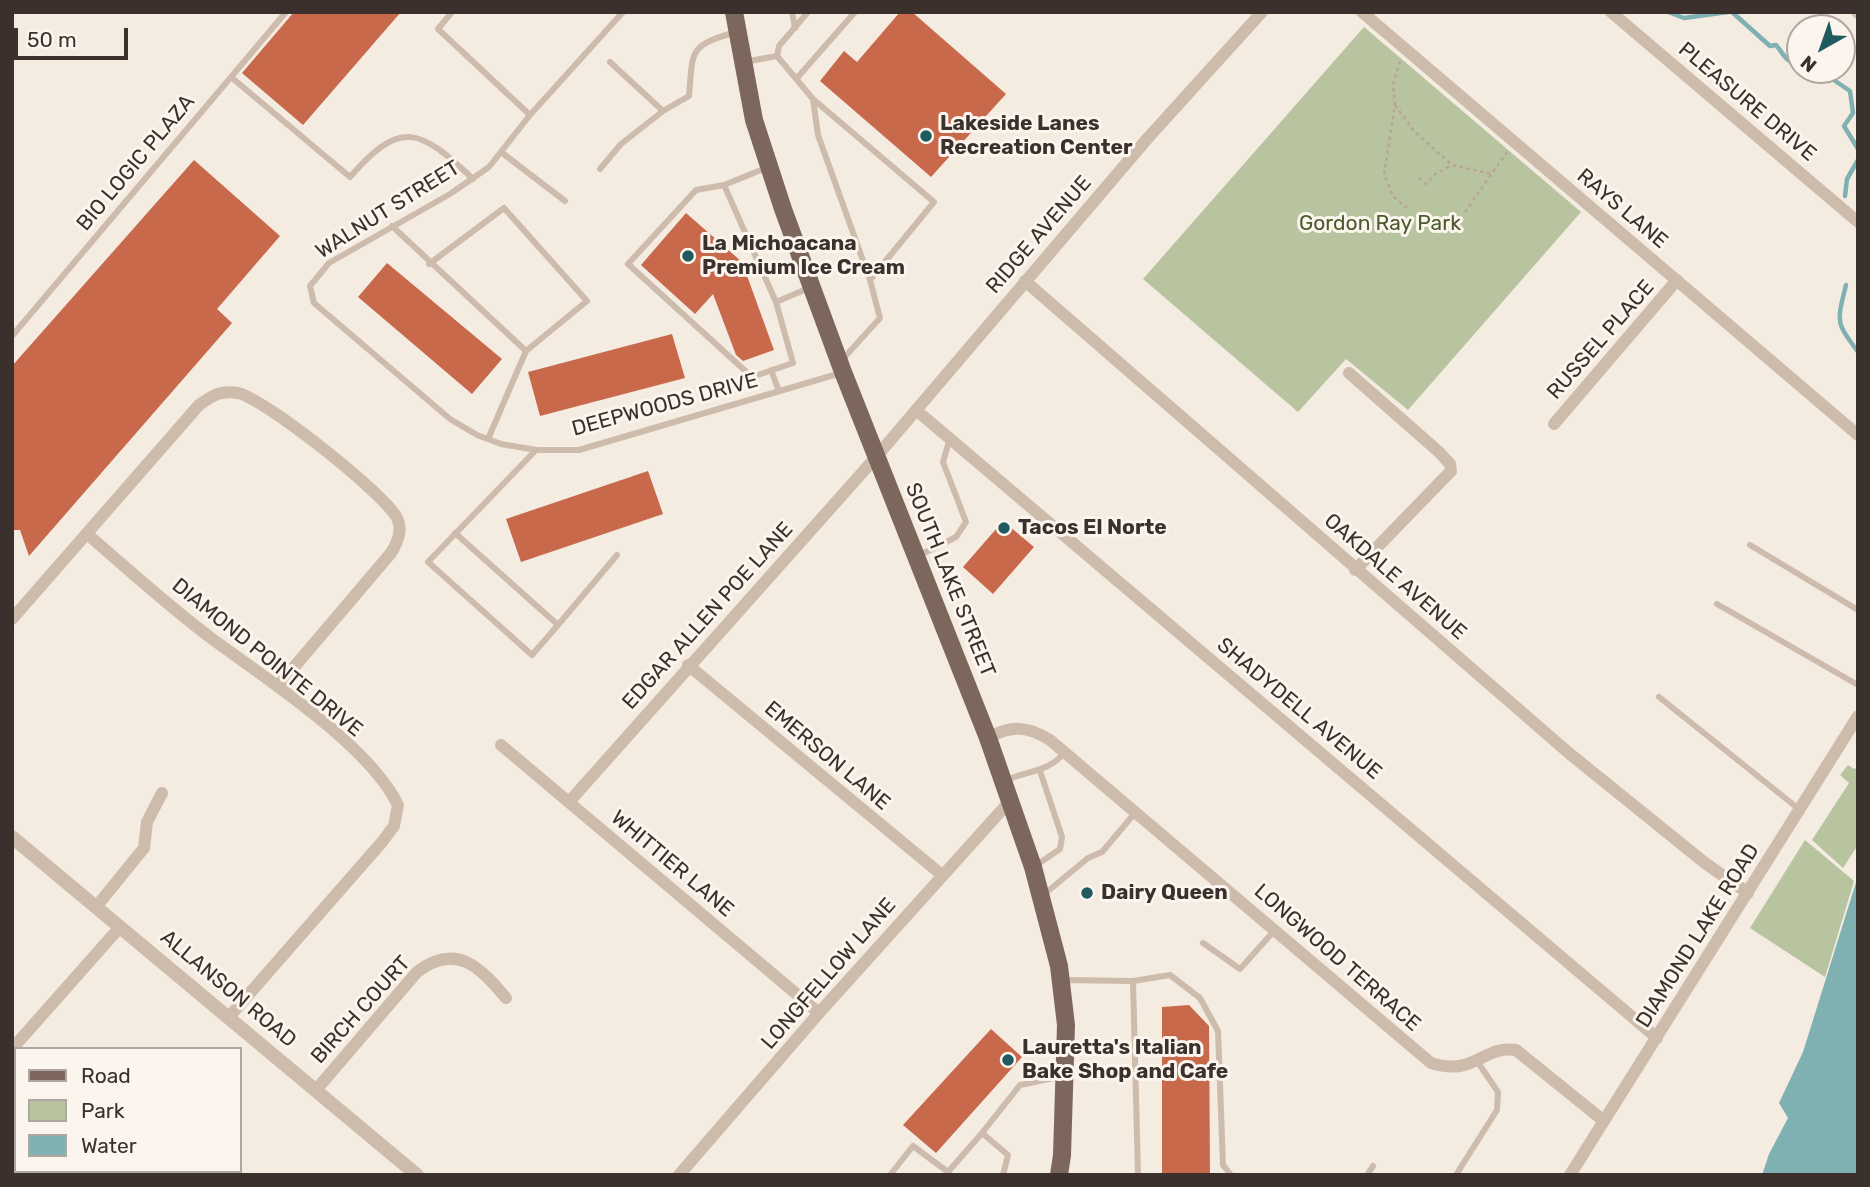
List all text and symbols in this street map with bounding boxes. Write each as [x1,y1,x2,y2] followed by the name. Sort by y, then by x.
[18,14,131,58] scale bar
[1786,14,1856,84] north arrow
[27,27,77,52] text: 50 m
[1673,37,1821,167] street label: PLEASURE DRIVE
[1796,51,1821,77] text: N
[72,90,200,236] street label: BIO LOGIC PLAZA
[940,111,1132,161] place label: Lakeside Lanes Recreation Center
[918,128,934,144] marker: Lakeside Lanes Recreation Center
[311,156,465,264] street label: WALNUT STREET
[1571,164,1673,254] street label: RAYS LANE
[981,171,1097,299] street label: RIDGE AVENUE
[1299,211,1461,237] park label: Gordon Ray Park
[702,231,905,281] place label: La Michoacana Premium Ice Cream
[680,248,696,264] marker: La Michoacana Premium Ice Cream
[1542,275,1660,405] street label: RUSSEL PLACE
[569,368,761,442] street label: DEEPWOODS DRIVE
[900,479,1000,681] street label: SOUTH LAKE STREET
[1319,508,1471,646] street label: OAKDALE AVENUE
[1018,515,1167,541] place label: Tacos El Norte
[617,517,799,715] street label: EDGAR ALLEN POE LANE
[996,520,1012,536] marker: Tacos El Norte
[167,573,367,743] street label: DIAMOND POINTE DRIVE
[1212,633,1386,785] street label: SHADYDELL AVENUE
[759,696,895,816] street label: EMERSON LANE
[606,805,738,923] street label: WHITTIER LANE
[1631,839,1765,1033] street label: DIAMOND LAKE ROAD
[1249,879,1425,1037] street label: LONGWOOD TERRACE
[1101,880,1228,906] place label: Dairy Queen
[1079,885,1095,901] marker: Dairy Queen
[756,893,902,1055] street label: LONGFELLOW LANE
[155,925,301,1053] street label: ALLANSON ROAD
[306,951,416,1069] street label: BIRCH COURT
[1022,1035,1228,1085] place label: Lauretta's Italian Bake Shop and Cafe
[14,1047,242,1173] legend
[1000,1052,1016,1068] marker: Lauretta's Italian Bake Shop and Cafe
[81,1063,131,1088] text: Road
[81,1098,125,1123] text: Park
[81,1133,137,1158] text: Water

